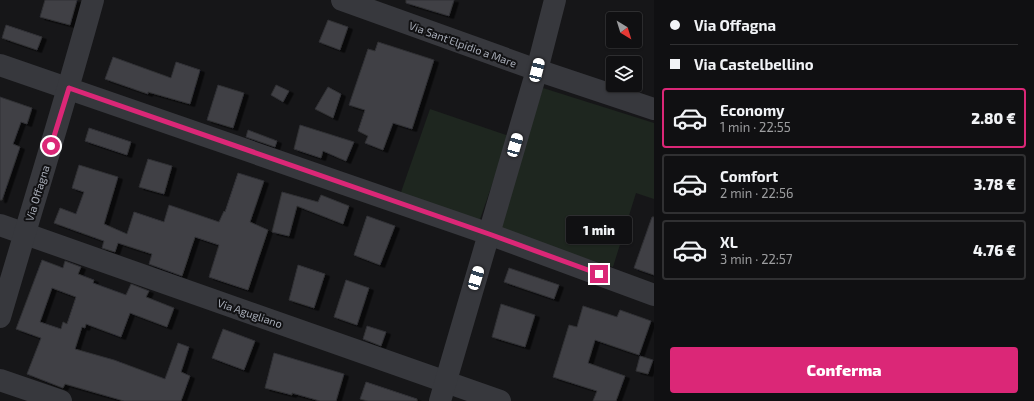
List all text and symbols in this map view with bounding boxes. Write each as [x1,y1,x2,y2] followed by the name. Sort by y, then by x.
[606,12,642,48] north arrow
[606,12,642,92] map controls
[694,16,776,34] text: Via Offagna
[407,18,519,70] street label: Via Sant'Elpidio a Mare
[694,55,814,73] text: Via Castelbellino
[606,56,642,92] button: layers
[528,57,546,83] car
[672,100,708,136] icon: car
[720,101,785,119] text: Economy
[971,109,1016,127] text: 2.80 €
[720,119,791,135] text: 1 min · 22:55
[506,132,524,158] car
[42,137,60,155] route start
[22,164,52,222] street label: Via Offagna
[672,166,708,202] icon: car
[720,167,778,185] text: Comfort
[974,175,1016,193] text: 3.78 €
[720,185,793,201] text: 2 min · 22:56
[566,216,632,244] callout: 1 min
[583,222,615,238] text: 1 min
[672,232,708,268] icon: car
[720,233,738,251] text: XL
[973,241,1016,259] text: 4.76 €
[720,251,792,267] text: 3 min · 22:57
[467,265,485,291] car
[590,265,608,283] route end
[216,296,284,330] street label: Via Agugliano
[670,347,1018,393] button: Conferma

